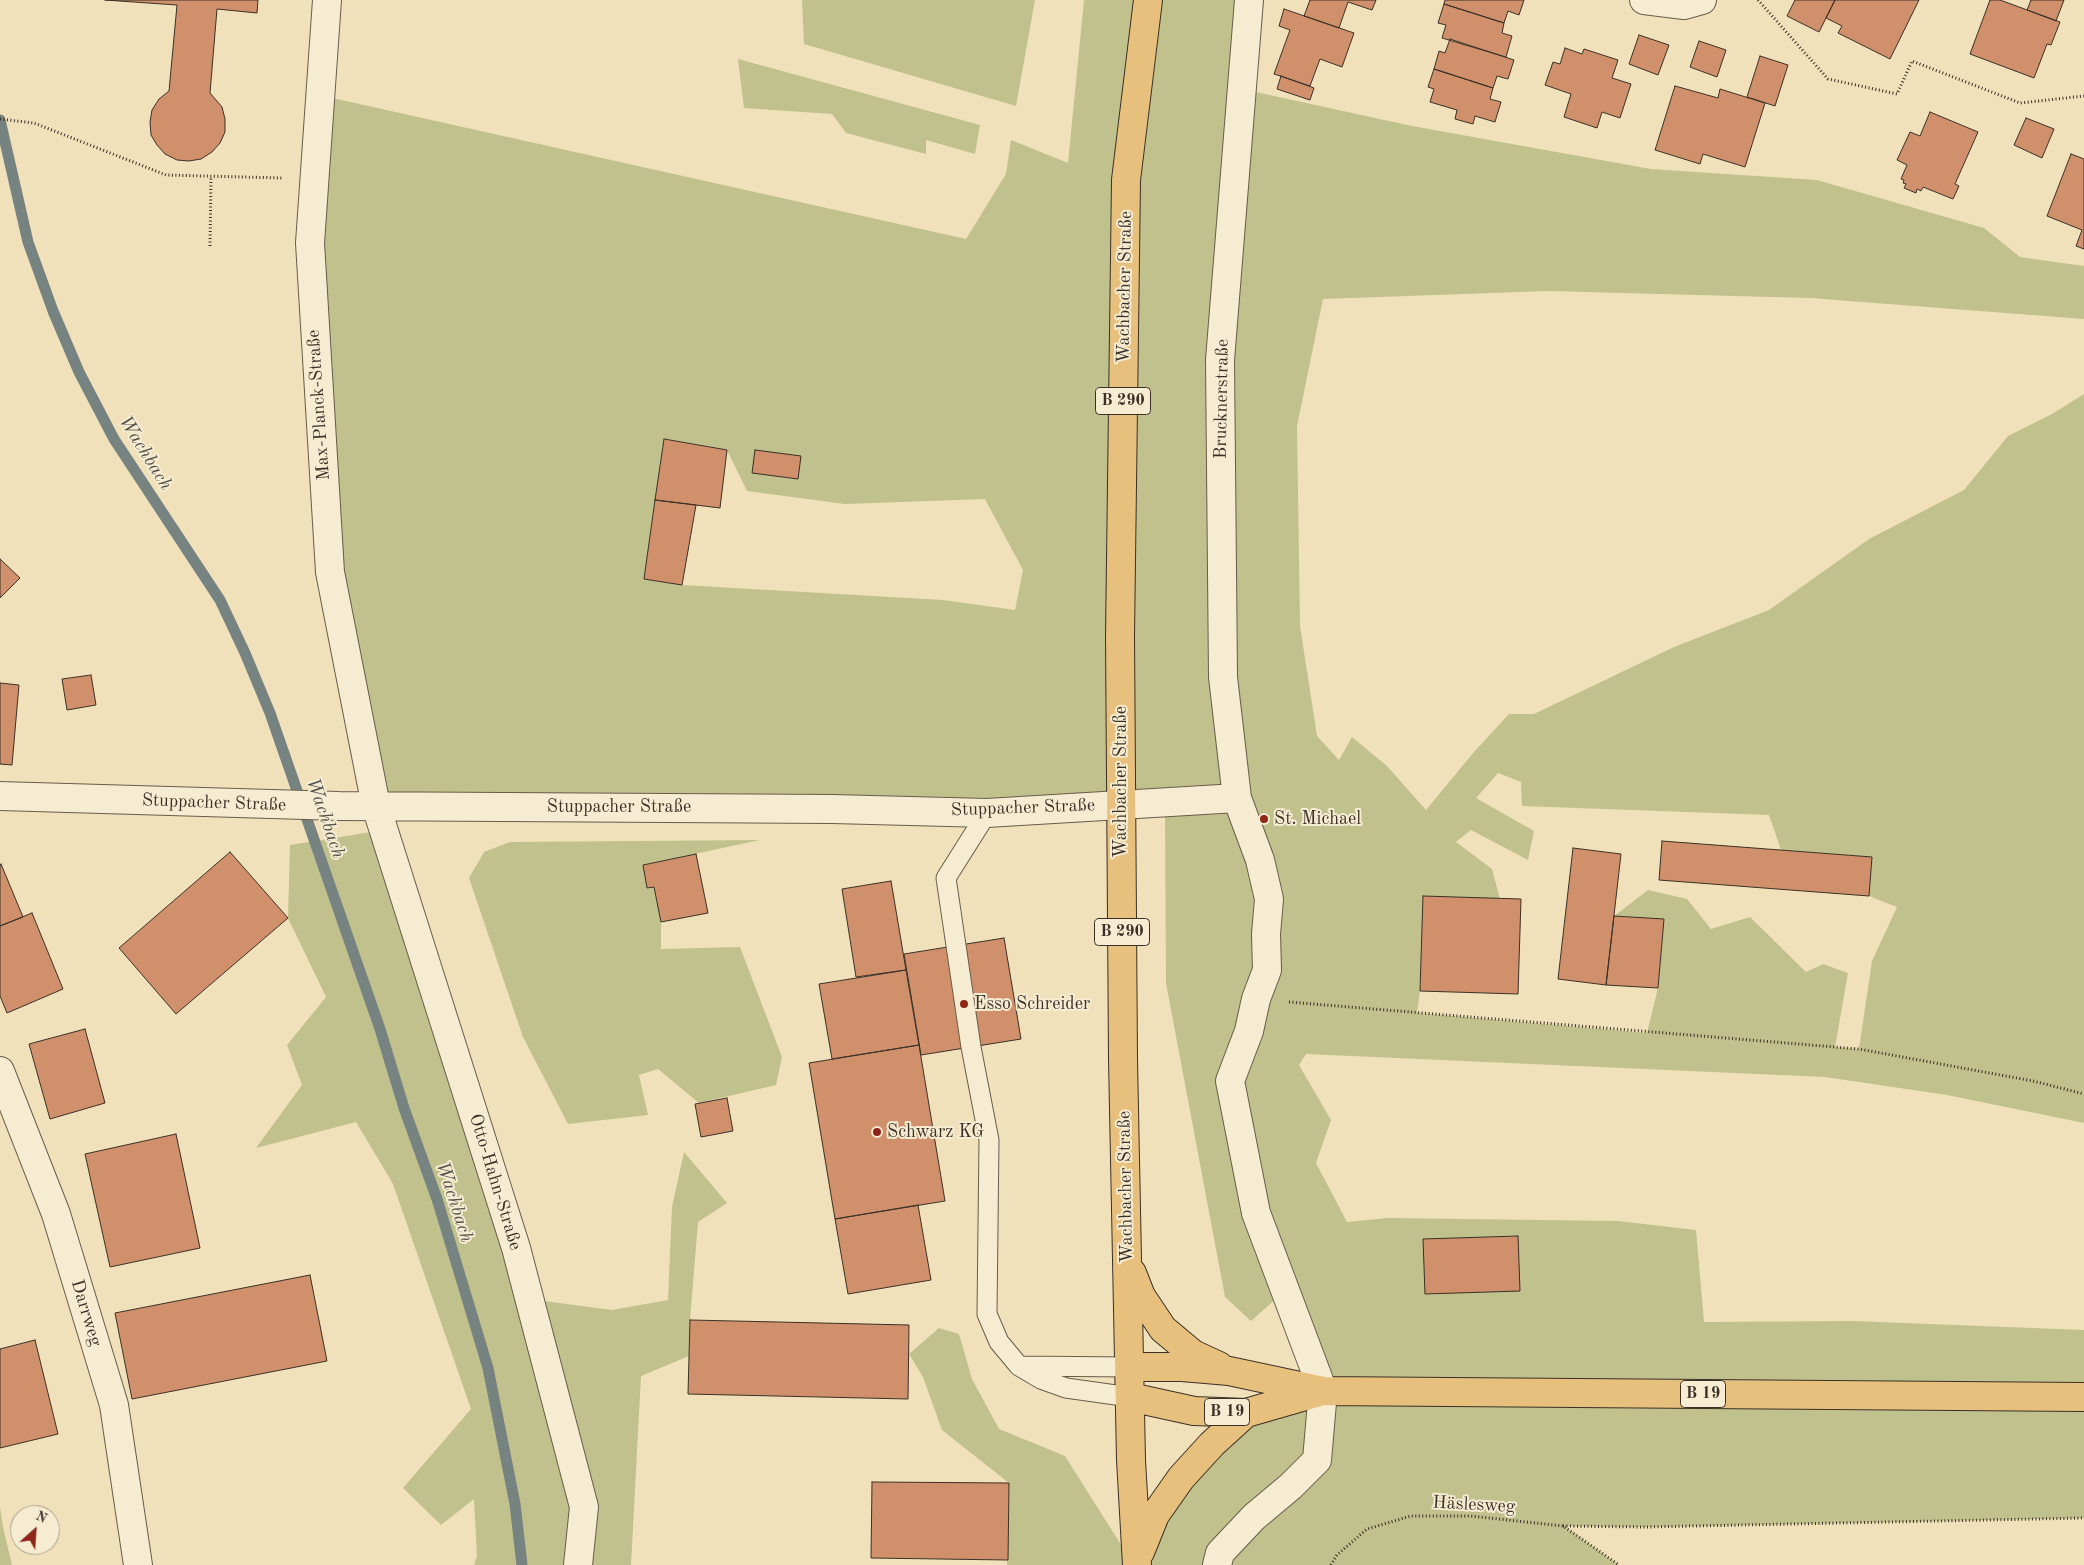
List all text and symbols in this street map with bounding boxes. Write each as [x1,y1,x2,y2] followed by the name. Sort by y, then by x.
[1113,211,1137,363] street label: Wachbacher Straße
[303,329,335,481] street label: Max-Planck-Straße
[1210,339,1234,459] street label: Brucknerstraße
[1096,388,1150,414] road number: B 290
[113,411,177,495] water label: Wachbach
[1110,706,1132,858] street label: Wachbacher Straße
[301,775,349,861] water label: Wachbach
[141,790,287,816] street label: Stuppacher Straße
[950,795,1096,821] street label: Stuppacher Straße
[547,796,691,818] street label: Stuppacher Straße
[1274,808,1361,830] place label: St. Michael
[1258,813,1270,825] marker: St. Michael
[1094,919,1150,946] road number: B 290
[974,993,1090,1015] place label: Esso Schreider
[958,998,970,1010] marker: Esso Schreider
[464,1111,526,1253] street label: Otto-Hahn-Straße
[1114,1111,1138,1263] street label: Wachbacher Straße
[887,1121,984,1143] place label: Schwarz KG
[871,1126,883,1138] marker: Schwarz KG
[430,1159,478,1245] water label: Wachbach
[66,1277,106,1349] street label: Darrweg
[1680,1380,1726,1408] road number: B 19
[1204,1398,1250,1425] road number: B 19
[1432,1492,1516,1518] street label: Häslesweg
[10,1505,60,1555] north arrow
[33,1509,49,1526] text: N

